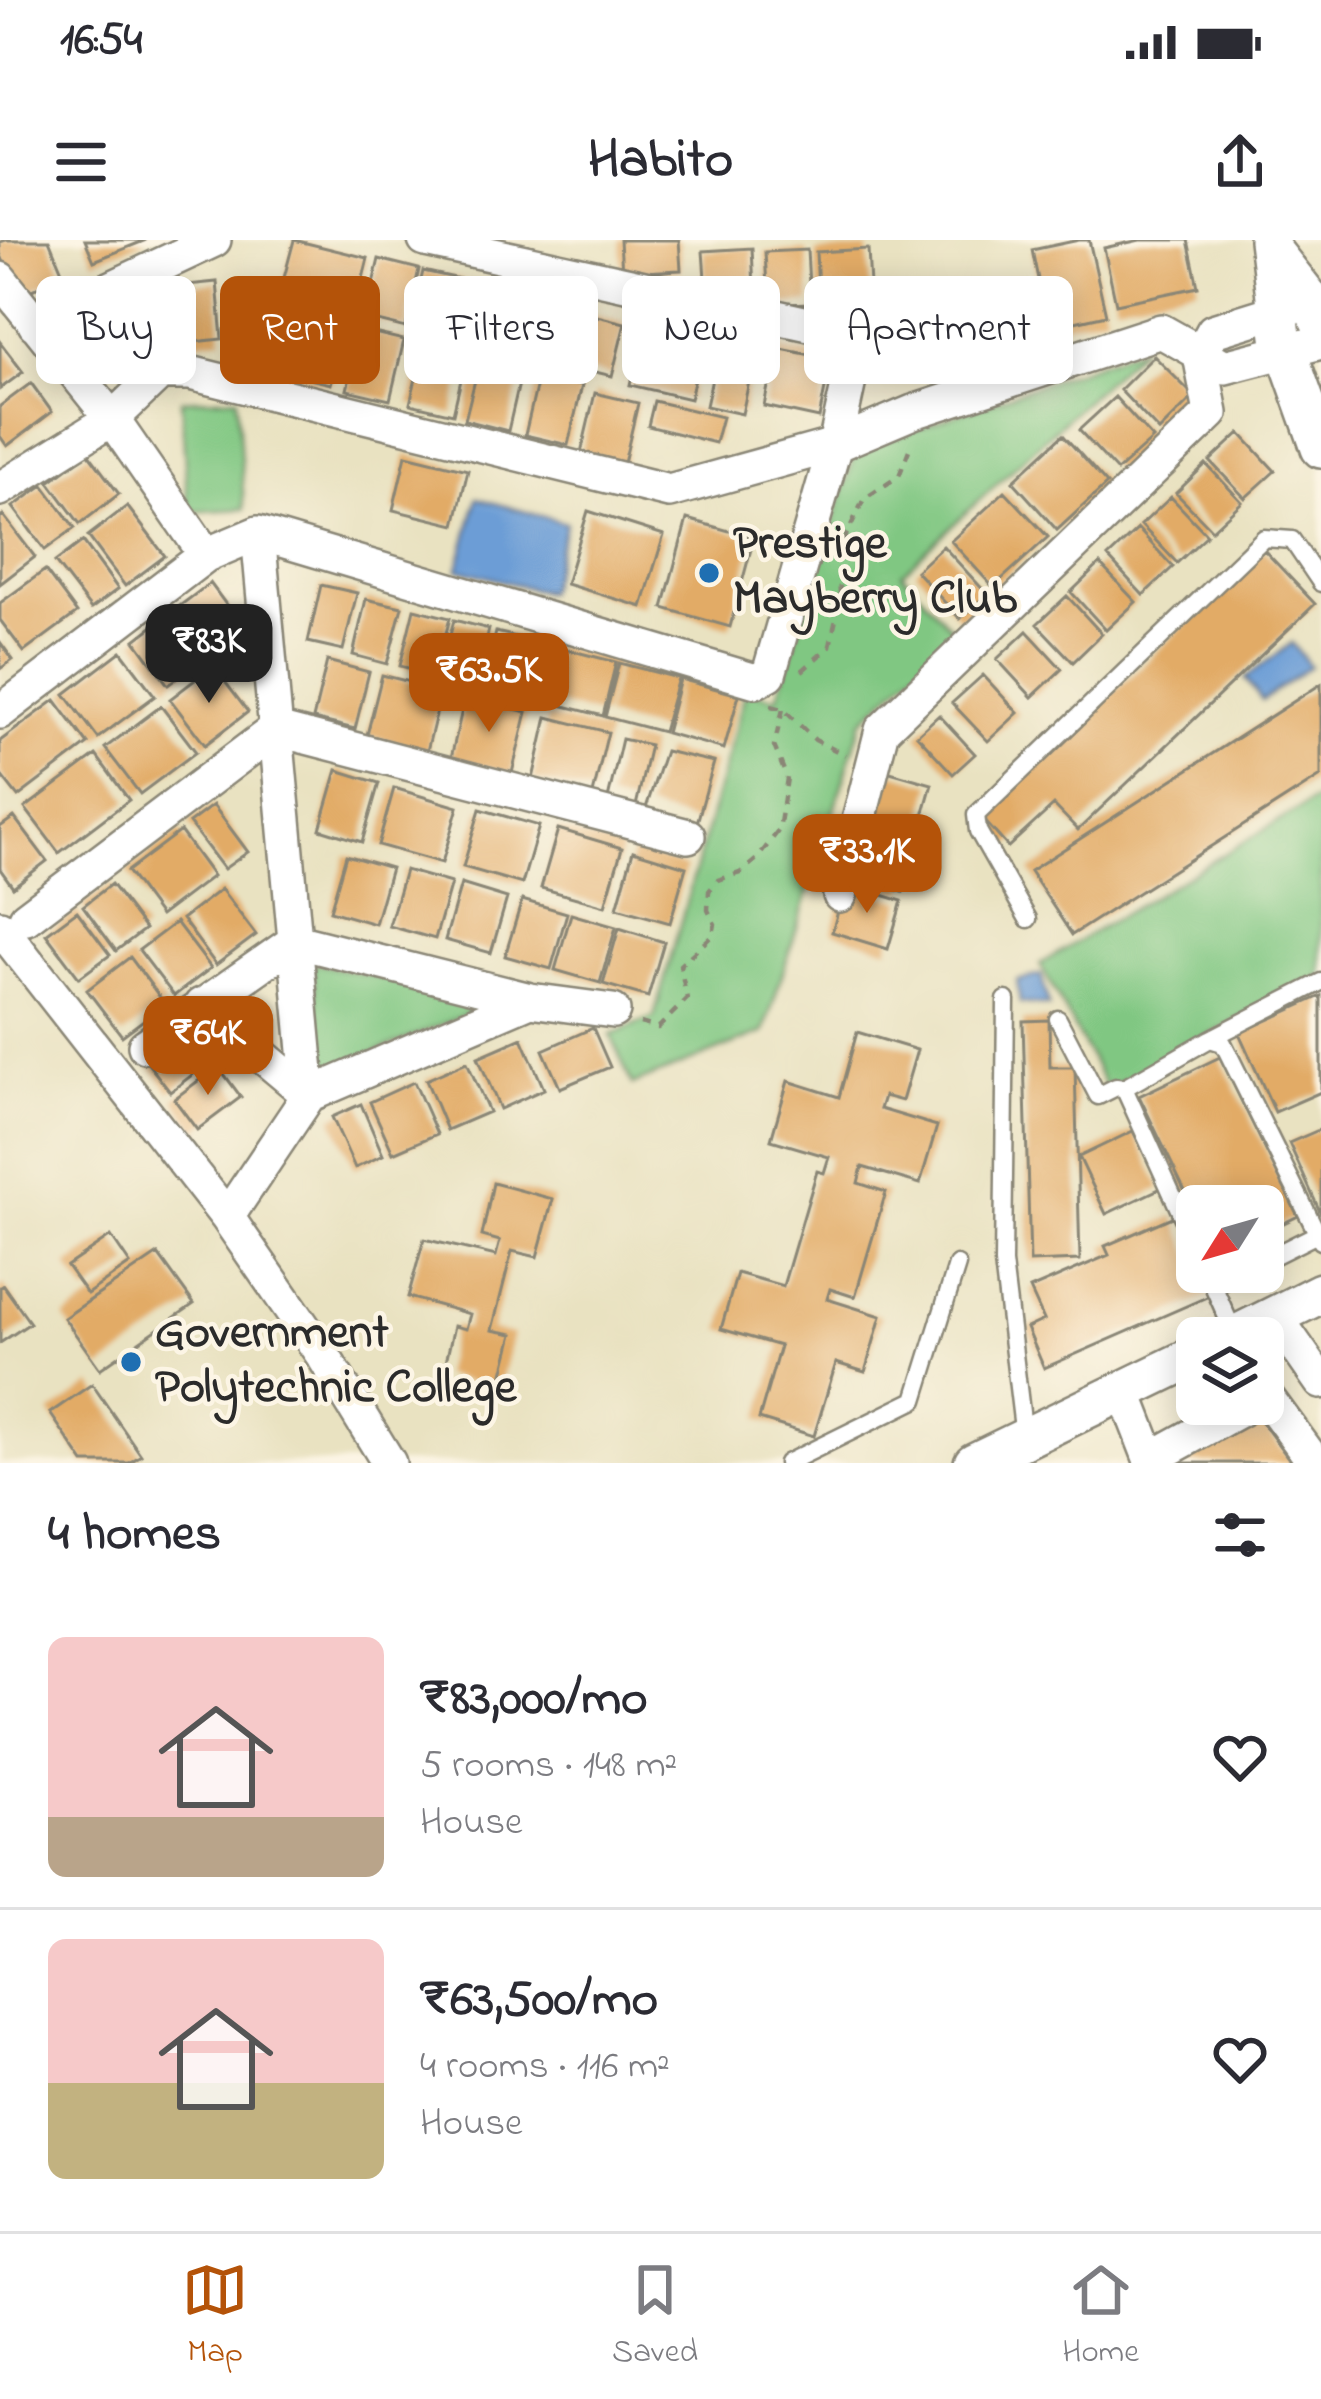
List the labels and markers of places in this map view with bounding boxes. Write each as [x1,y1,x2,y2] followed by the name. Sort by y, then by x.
[733,510,1018,635] place label: Prestige Mayberry Club
[696,560,722,586] marker: Prestige Mayberry Club
[138,604,280,706] pin: ₹83K
[391,633,587,735] pin: ₹63.5K
[769,814,965,916] pin: ₹33.1K
[137,996,279,1098] pin: ₹64K
[155,1299,518,1426] place label: Government Polytechnic College
[118,1349,144,1375] marker: Government Polytechnic College

